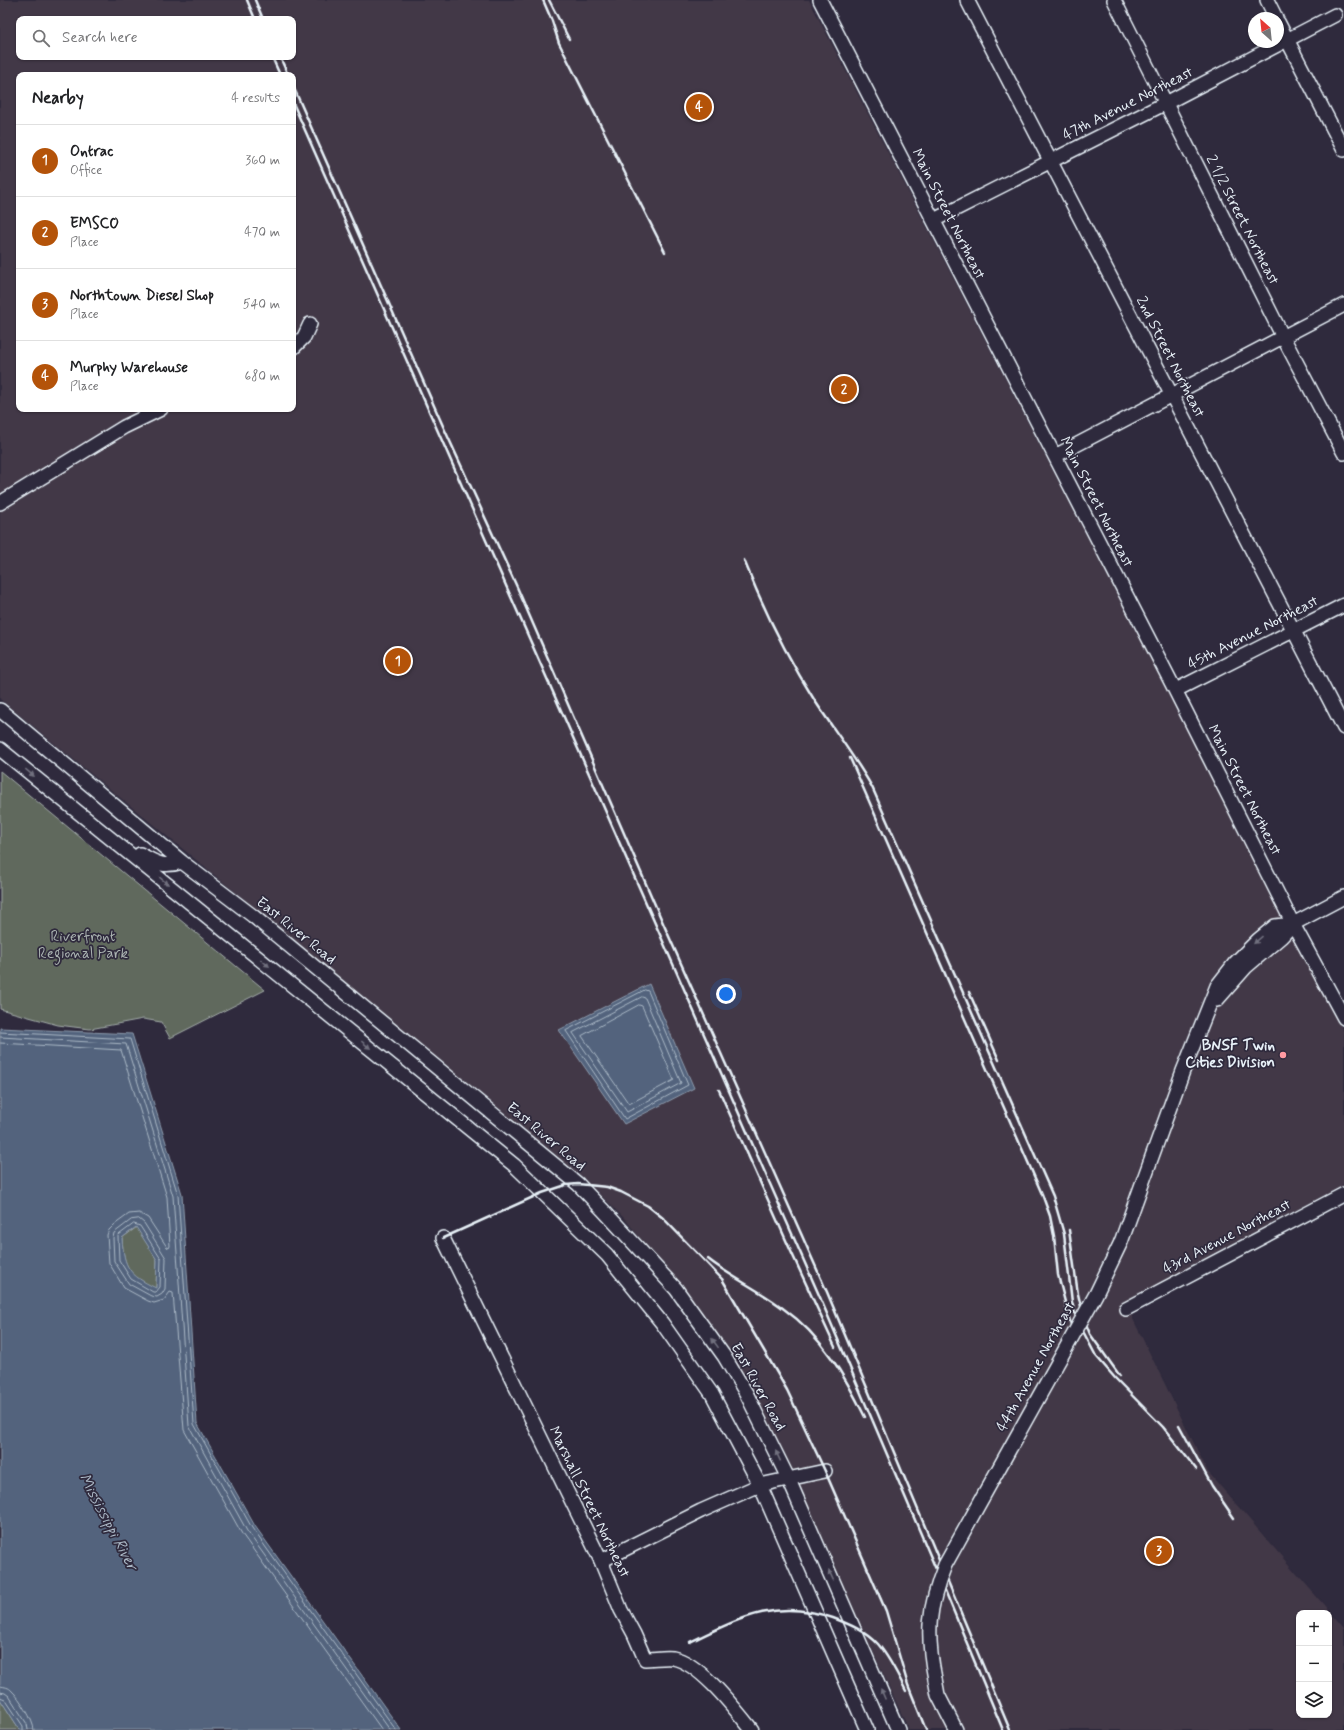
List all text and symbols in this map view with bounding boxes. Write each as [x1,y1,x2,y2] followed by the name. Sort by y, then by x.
[1248,12,1284,48] north arrow
[16,16,296,60] search box
[30,27,52,49] icon: search
[62,28,138,48] text: Search here
[1059,62,1197,146] street label: 47th Avenue Northeast
[32,87,84,109] text: Nearby
[231,90,280,107] text: 4 results
[686,92,712,122] pin: 4
[70,142,113,162] text: Ontrac
[906,145,990,283] street label: Main Street Northeast
[42,152,48,169] text: 1
[245,152,280,169] text: 360 m
[1201,152,1284,289] street label: 2 1/2 Street Northeast
[70,162,102,179] text: Office
[70,214,119,234] text: EMSCO
[42,224,48,241] text: 2
[244,224,280,241] text: 470 m
[70,234,99,251] text: Place
[70,286,214,306] text: Northtown Diesel Shop
[1131,293,1210,422] street label: 2nd Street Northeast
[42,296,48,313] text: 3
[243,296,280,313] text: 540 m
[70,306,99,323] text: Place
[70,358,188,378] text: Murphy Warehouse
[41,368,49,385] text: 4
[245,368,280,385] text: 680 m
[831,374,857,404] pin: 2
[70,378,99,395] text: Place
[1054,433,1138,571] street label: Main Street Northeast
[1184,591,1322,675] street label: 45th Avenue Northeast
[385,646,411,676] pin: 1
[1202,721,1286,859] street label: Main Street Northeast
[25,768,36,777] one-way arrow
[158,877,169,886] one-way arrow
[252,893,340,969] street label: East River Road
[38,927,129,965] park label: Riverfront Regional Park
[1253,935,1264,944] one-way arrow
[260,958,271,967] one-way arrow
[716,984,736,1004] your location
[1185,1036,1275,1073] place label: BNSF Twin Cities Division
[361,1041,371,1049] one-way arrow
[1278,1050,1288,1060] marker: BNSF Twin Cities Division
[502,1098,590,1176] street label: East River Road
[1159,1194,1295,1279] street label: 43rd Avenue Northeast
[992,1298,1080,1435] street label: 44th Avenue Northeast
[711,1338,719,1348] one-way arrow
[726,1339,790,1435] street label: East River Road
[544,1423,635,1581] street label: Marshall Street Northeast
[775,1451,781,1462] one-way arrow
[74,1470,143,1576] water label: Mississippi River
[1146,1536,1172,1566] pin: 3
[828,1569,834,1581] one-way arrow
[1296,1610,1332,1718] map controls
[1296,1610,1332,1646] button: +
[1296,1646,1332,1682] button: −
[1296,1682,1332,1718] button: layers
[880,1689,886,1700] one-way arrow

